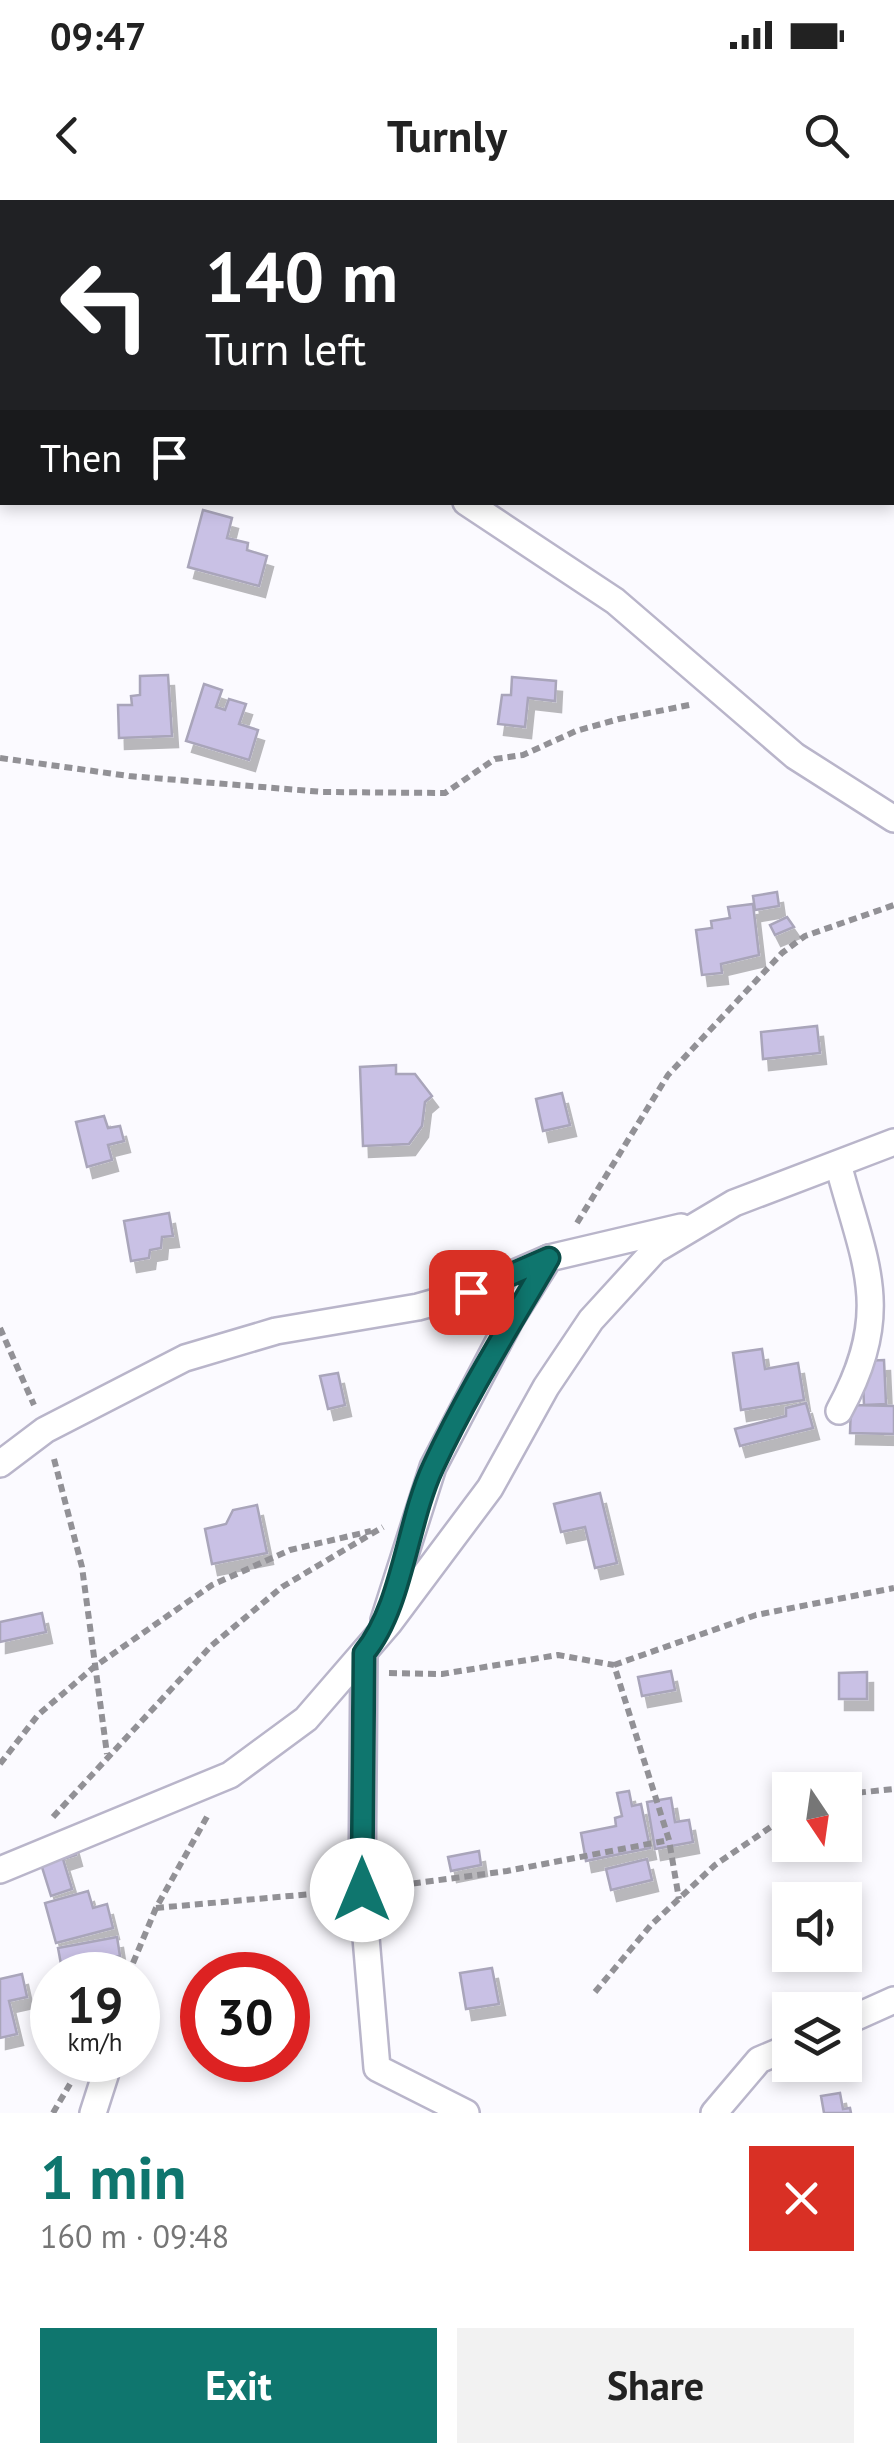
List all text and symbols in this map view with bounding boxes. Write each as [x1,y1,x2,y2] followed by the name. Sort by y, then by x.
[50,11,146,60] text: 09:47
[387,106,507,164] text: Turnly
[40,108,95,163] icon: back
[799,108,854,163] icon: search
[205,231,398,321] text: 140 m
[40,240,170,370] icon: left
[205,319,366,377] text: Turn left
[142,430,197,485] icon: arrive
[40,433,122,482] text: Then
[429,1250,514,1335] pin
[444,1265,499,1320] icon: arrive
[772,1772,862,1862] north arrow
[772,1772,862,2082] map controls
[310,1838,414,1942] position arrow
[772,1882,862,1972] button: sound
[180,1952,310,2082] speed limit sign: 30
[67,1972,123,2037] text: 19
[772,1992,862,2082] button: layers
[68,2026,122,2058] text: km/h
[40,2138,186,2216] text: 1 min
[749,2146,854,2251] button: close
[40,2215,229,2257] text: 160 m · 09:48
[40,2328,437,2443] button: Exit
[457,2328,854,2443] button: Share

